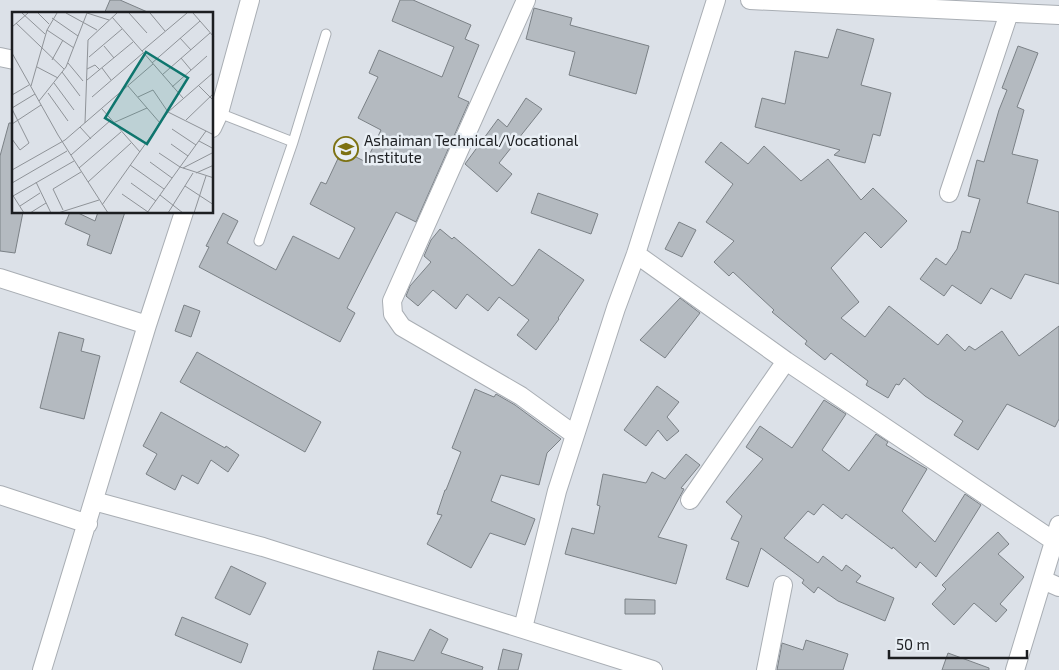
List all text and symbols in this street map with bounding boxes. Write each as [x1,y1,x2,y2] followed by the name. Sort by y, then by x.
[12,12,214,214] inset map
[364,131,579,166] place label: Ashaiman Technical/Vocational Institute
[333,136,359,162] school or university icon: Ashaiman Technical/Vocational Institute
[889,628,1026,660] scale bar
[896,635,930,653] text: 50 m

